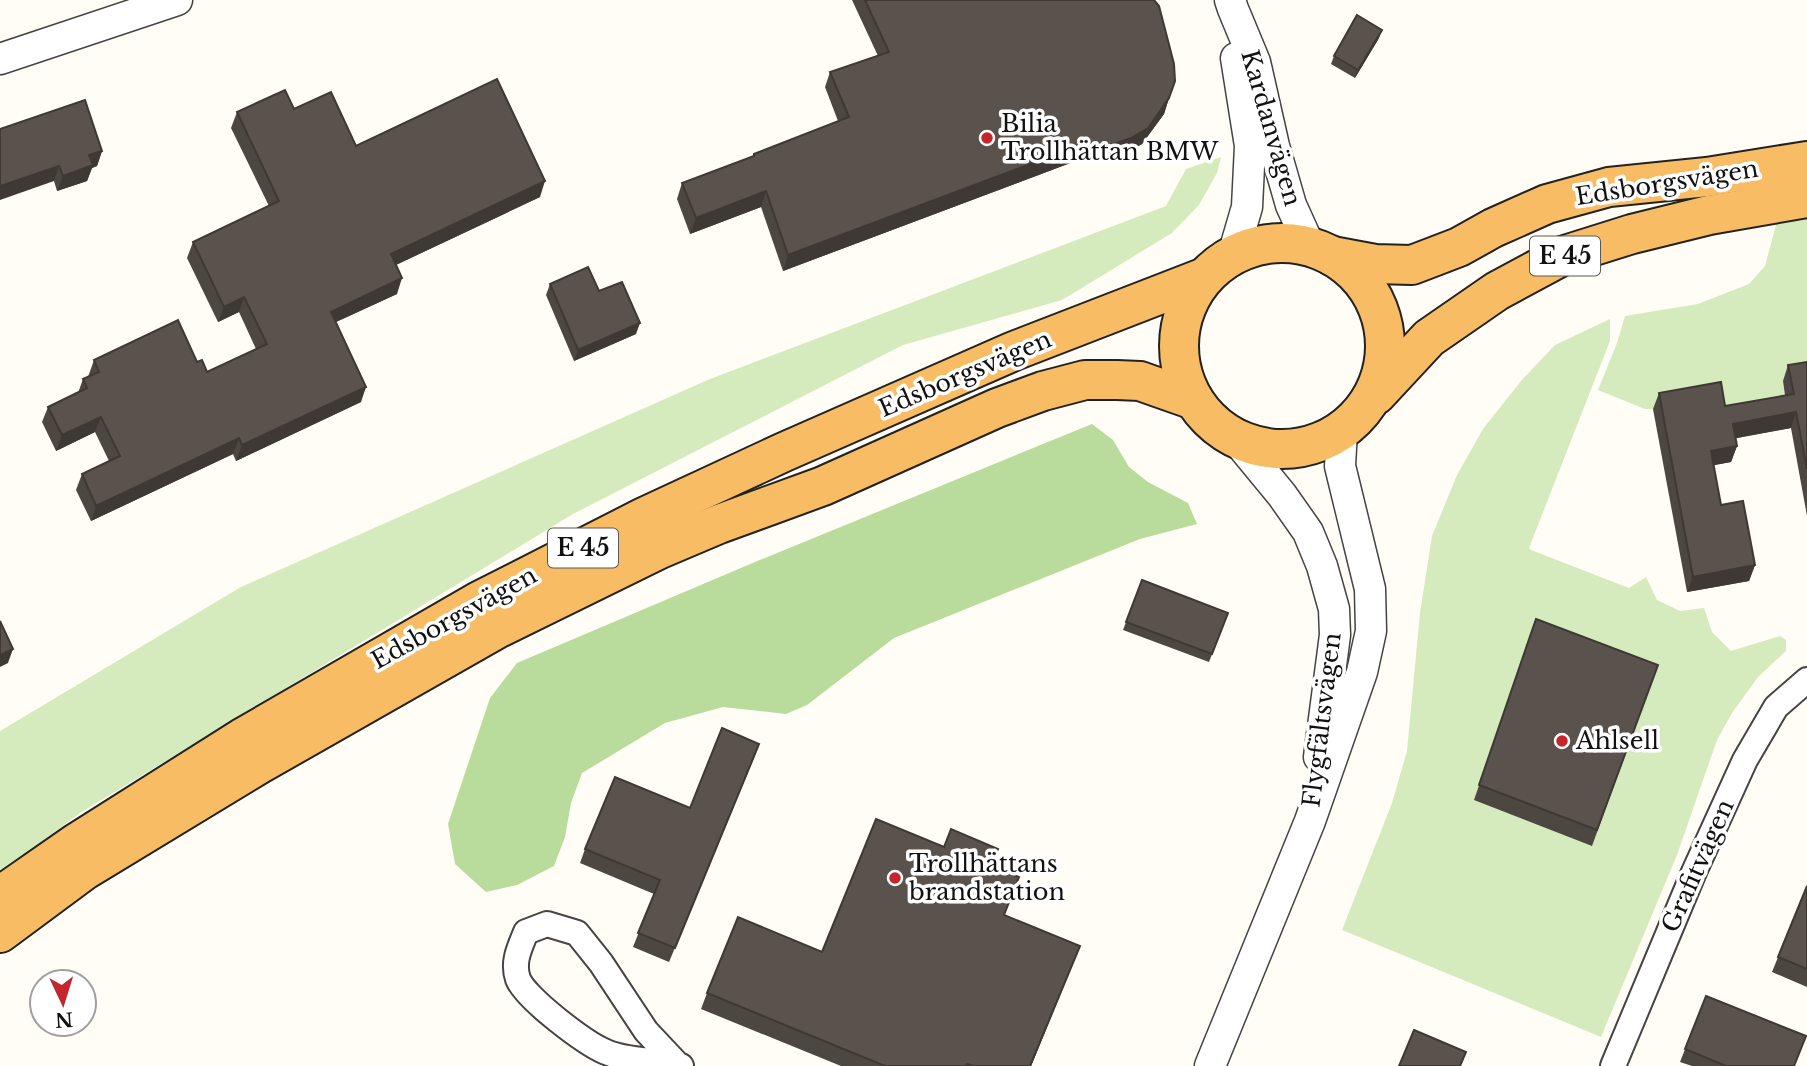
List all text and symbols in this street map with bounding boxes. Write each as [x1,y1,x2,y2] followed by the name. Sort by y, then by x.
[1235,46,1308,209] street label: Kardanvägen
[1001,109,1219,166] place label: Bilia Trollhättan BMW
[979,130,995,146] marker: Bilia Trollhättan BMW
[1573,154,1760,211] street label: Edsborgsvägen
[1530,236,1600,276] road number: E 45
[874,324,1055,423] street label: Edsborgsvägen
[548,528,618,568] road number: E 45
[366,560,542,675] street label: Edsborgsvägen
[1296,631,1347,809] street label: Flygfältsvägen
[1575,726,1659,755] place label: Ahlsell
[1554,733,1570,749] marker: Ahlsell
[1655,795,1740,937] street label: Grafitvägen
[908,849,1065,906] place label: Trollhättans brandstation
[887,870,903,886] marker: Trollhättans brandstation
[28,968,98,1038] north arrow
[54,1007,74,1032] text: N

